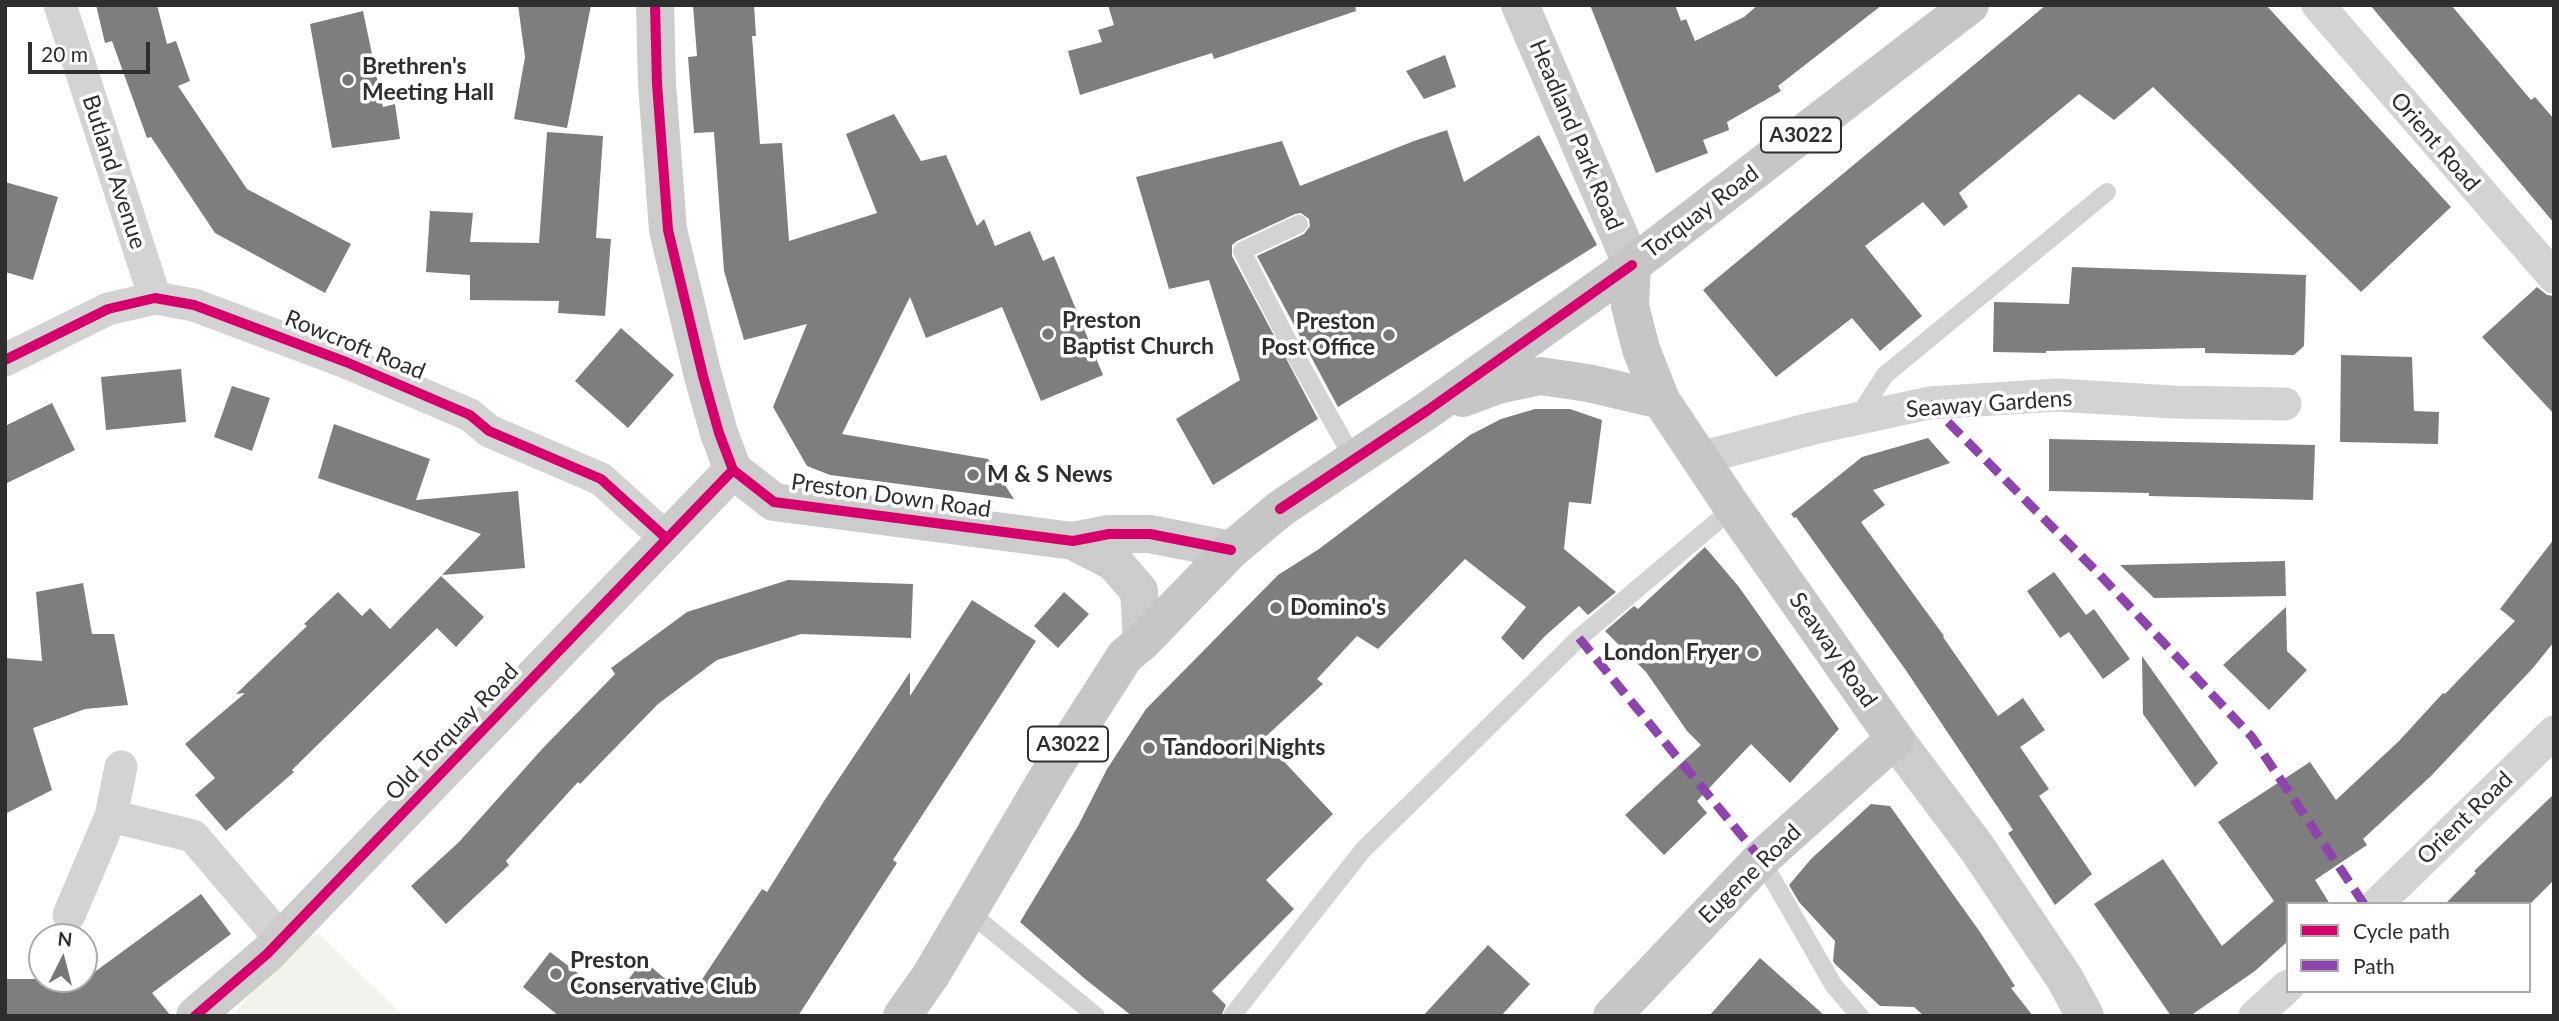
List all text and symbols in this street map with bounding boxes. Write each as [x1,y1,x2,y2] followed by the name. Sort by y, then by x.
[32,28,154,72] scale bar
[1523,36,1629,234] street label: Headland Park Road
[41,41,88,66] text: 20 m
[362,53,494,107] place label: Brethren's Meeting Hall
[340,72,356,88] marker: Brethren's Meeting Hall
[2385,87,2485,197] street label: Orient Road
[76,92,152,252] street label: Butland Avenue
[1761,118,1841,152] road number: A3022
[1638,160,1764,264] street label: Torquay Road
[281,304,429,386] street label: Rowcroft Road
[1062,307,1214,361] place label: Preston Baptist Church
[1261,308,1375,362] place label: Preston Post Office
[1040,326,1056,342] marker: Preston Baptist Church
[1381,327,1397,343] marker: Preston Post Office
[1905,384,2073,424] street label: Seaway Gardens
[987,461,1113,489] place label: M & S News
[965,467,981,483] marker: M & S News
[789,468,993,524] street label: Preston Down Road
[1783,587,1883,713] street label: Seaway Road
[1290,594,1386,622] place label: Domino's
[1268,600,1284,616] marker: Domino's
[1603,639,1739,667] place label: London Fryer
[1745,645,1761,661] marker: London Fryer
[380,658,524,806] street label: Old Torquay Road
[1028,726,1108,762] road number: A3022
[1163,734,1325,762] place label: Tandoori Nights
[1141,740,1157,756] marker: Tandoori Nights
[2412,766,2518,870] street label: Orient Road
[1693,818,1807,930] street label: Eugene Road
[2286,902,2531,993] legend
[2353,918,2450,943] text: Cycle path
[28,923,98,993] north arrow
[57,926,74,951] text: N
[570,947,757,1001] place label: Preston Conservative Club
[2353,953,2395,978] text: Path
[548,966,564,982] marker: Preston Conservative Club

